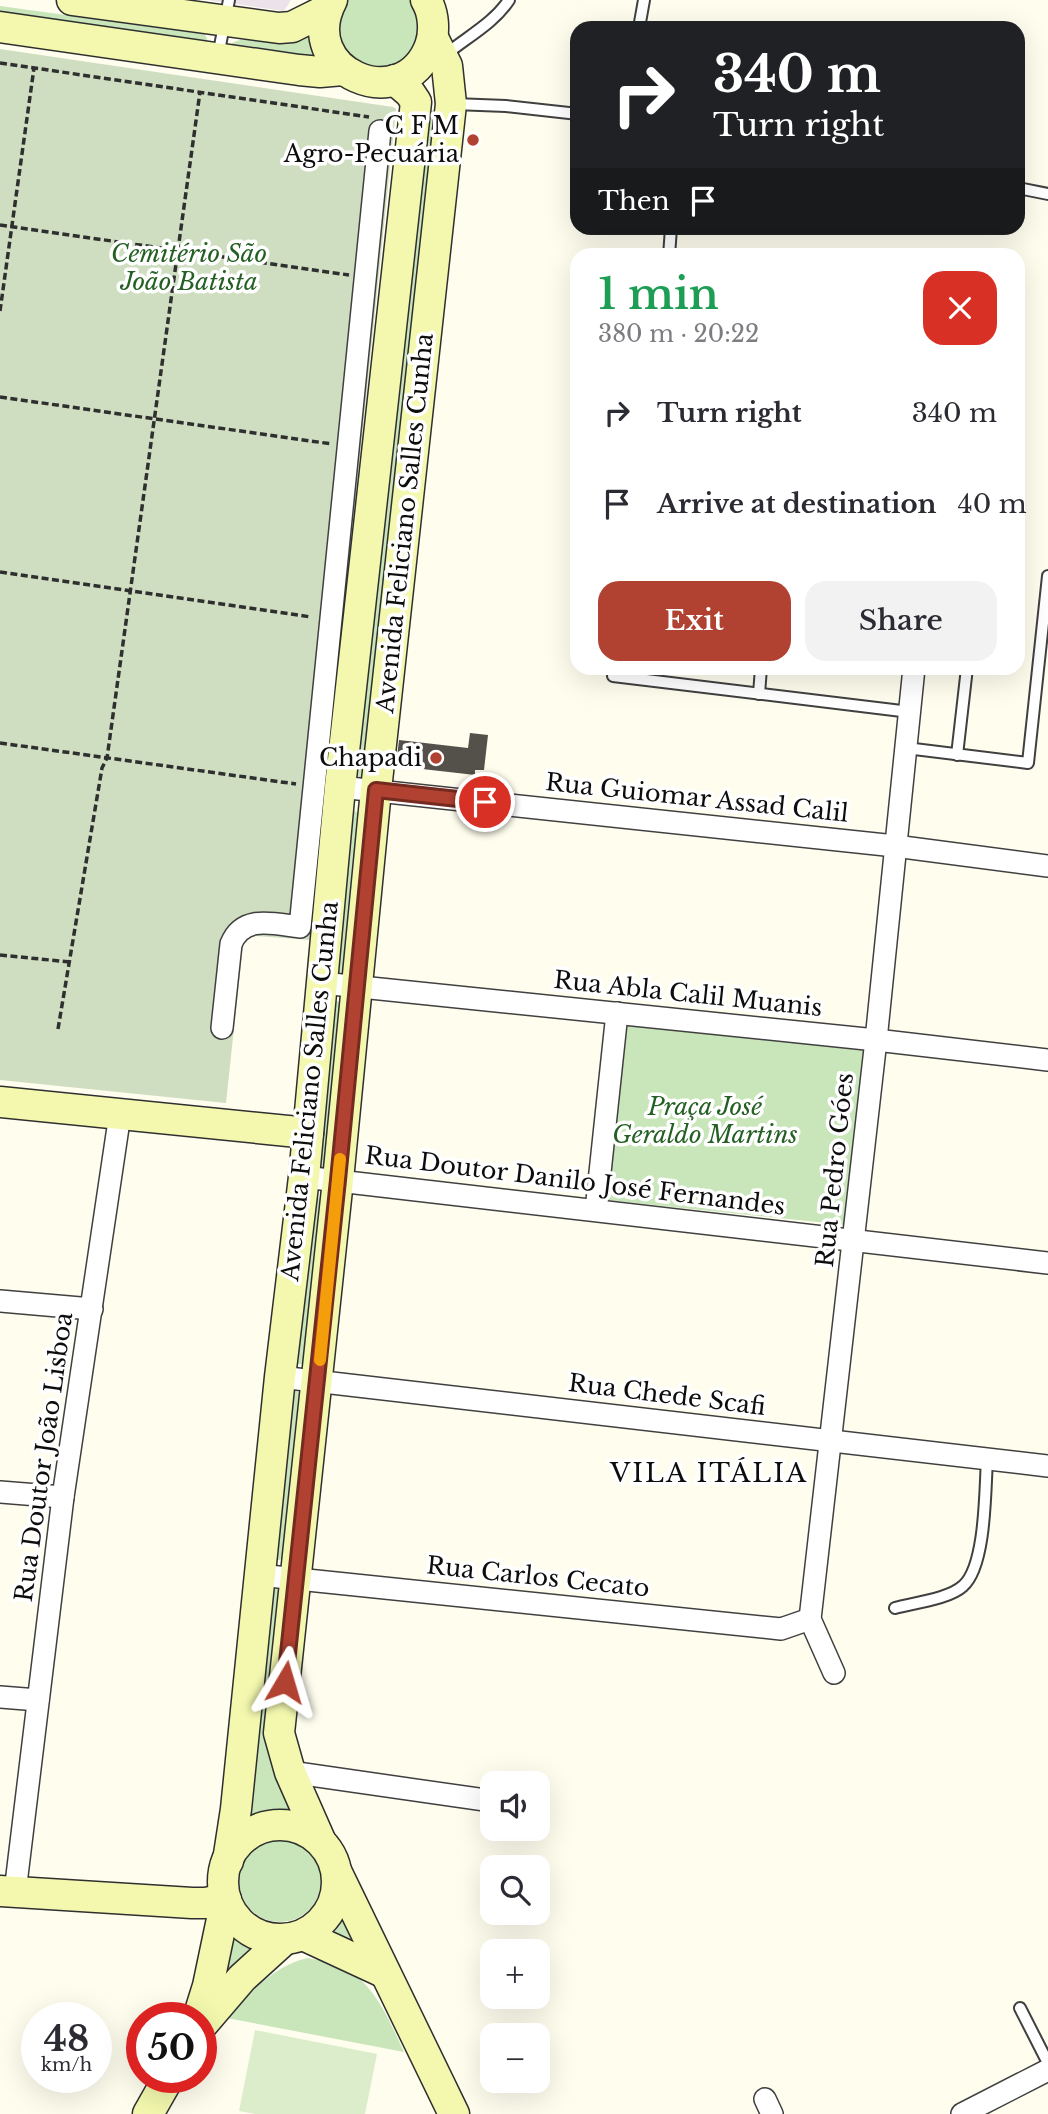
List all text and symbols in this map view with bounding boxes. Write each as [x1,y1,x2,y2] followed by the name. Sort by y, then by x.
[713,44,881,105] text: 340 m
[598,49,689,140] icon: right
[713,105,884,145] text: Turn right
[283,111,460,168] place label: C F M Agro-Pecuária
[465,132,481,148] marker: C F M Agro-Pecuária
[684,182,722,220] icon: arrive
[598,185,670,217] text: Then
[111,239,267,296] park label: Cemitério São João Batista
[598,268,719,320] text: 1 min
[923,271,997,345] button: close
[598,320,759,348] text: 380 m · 20:22
[370,331,439,715] street label: Avenida Feliciano Salles Cunha
[598,394,636,432] icon: right
[657,397,802,429] text: Turn right
[912,397,997,429] text: 340 m
[598,485,636,523] icon: arrive
[657,488,937,520] text: Arrive at destination
[958,488,1027,520] text: 40 m
[598,581,791,661] button: Exit
[805,581,997,661] button: Share
[319,743,422,772] place label: Chapadi
[428,750,444,766] marker: Chapadi
[544,767,850,828] street label: Rua Guiomar Assad Calil
[455,772,515,832] pin
[466,783,504,821] icon: arrive
[275,899,344,1283] street label: Avenida Feliciano Salles Cunha
[552,965,824,1022] street label: Rua Abla Calil Muanis
[810,1071,859,1269] street label: Rua Pedro Góes
[612,1092,798,1149] park label: Praça José Geraldo Martins
[363,1140,787,1221] street label: Rua Doutor Danilo José Fernandes
[9,1310,78,1604] street label: Rua Doutor João Lisboa
[567,1368,767,1421] street label: Rua Chede Scafi
[609,1457,808,1489] district label: VILA ITÁLIA
[425,1550,651,1603] street label: Rua Carlos Cecato
[248,1645,322,1719] position arrow
[480,1771,550,2093] map controls
[480,1771,550,1841] button: sound
[480,1855,550,1925] button: search
[480,1939,550,2009] button: +
[126,2002,217,2093] speed limit sign: 50
[44,2017,89,2060] text: 48
[480,2023,550,2093] button: −
[41,2054,92,2076] text: km/h

